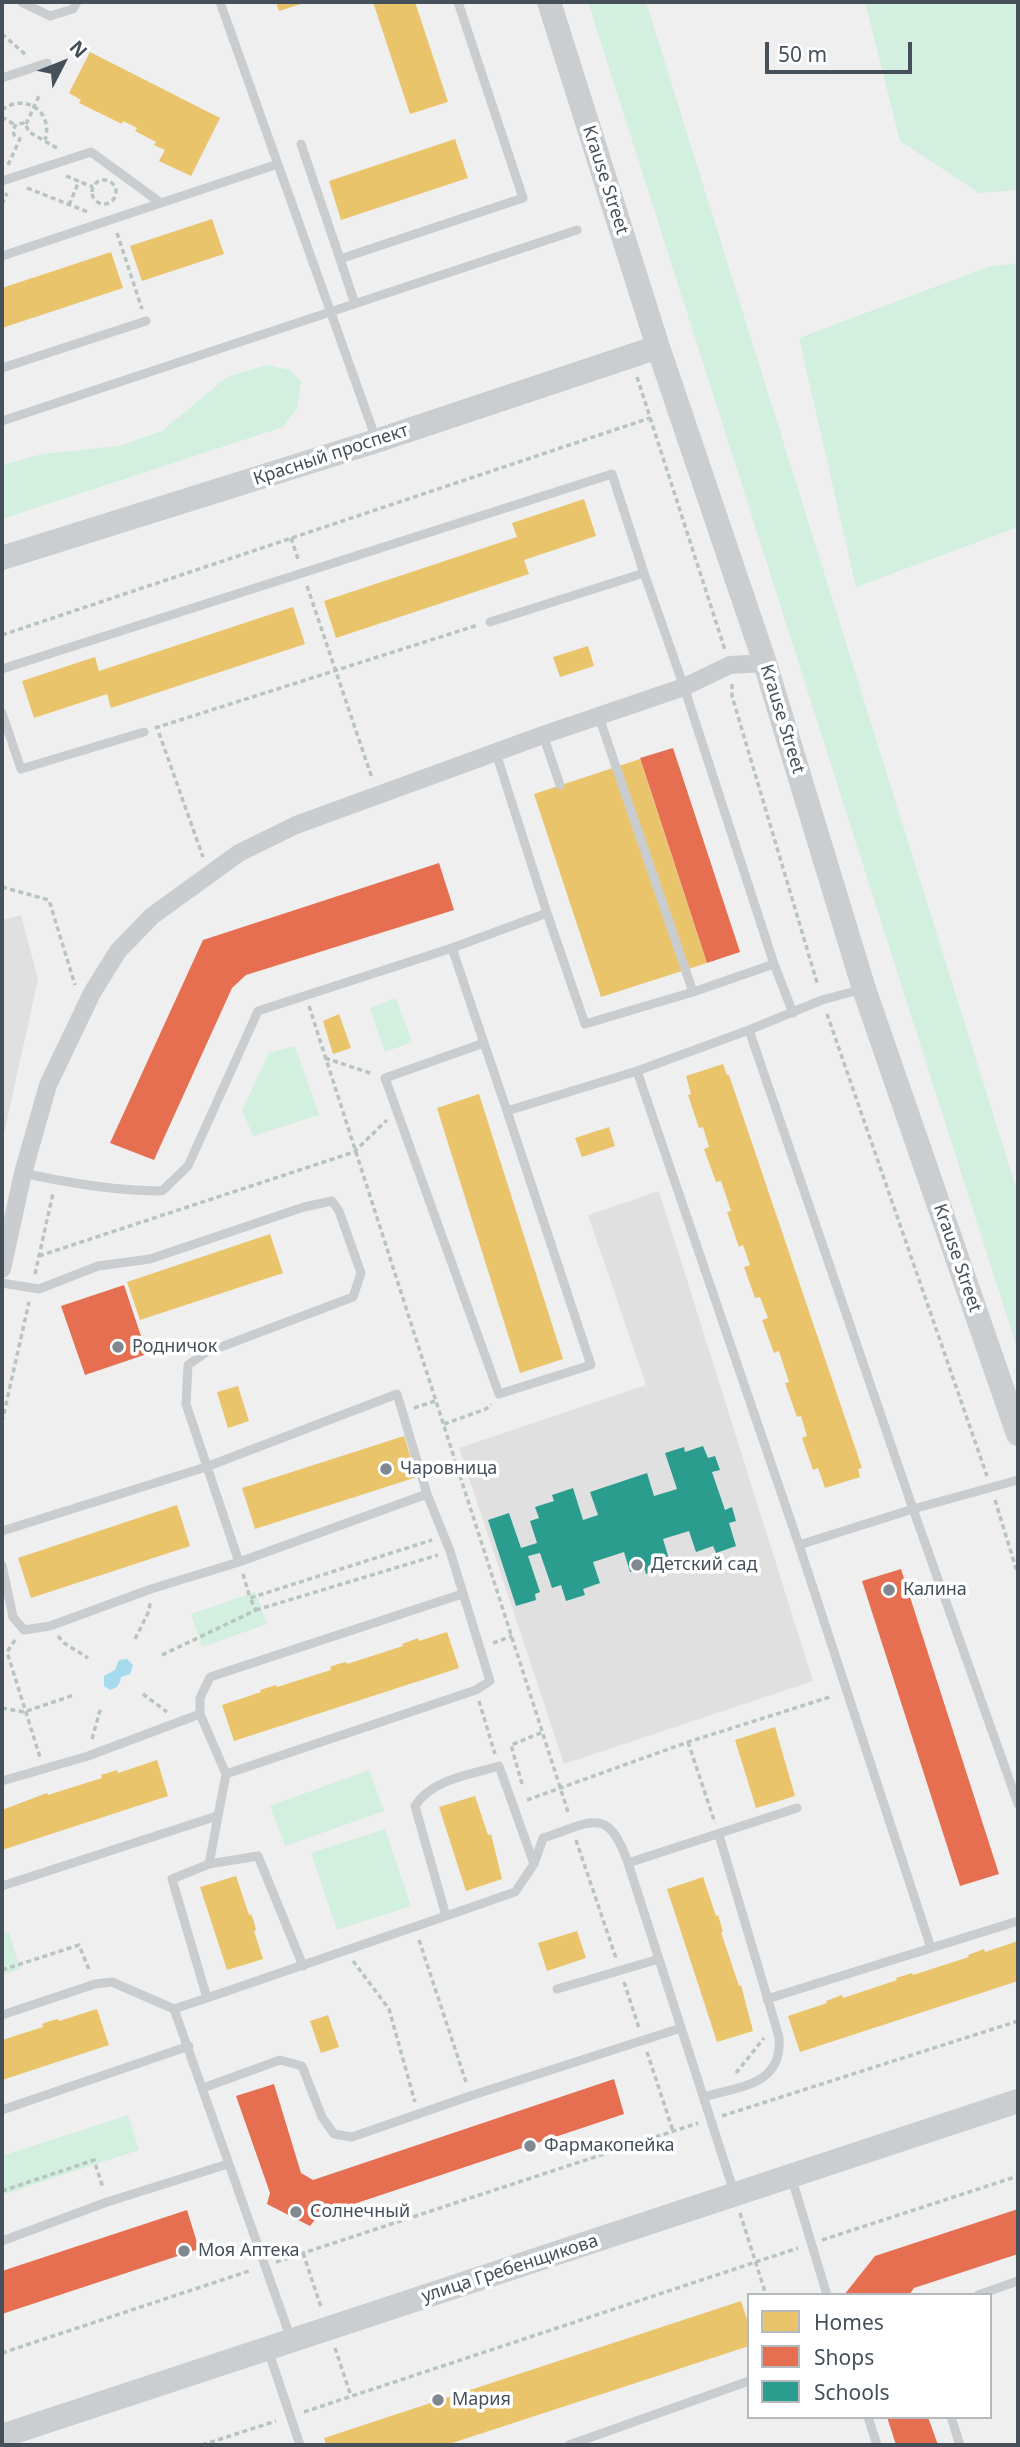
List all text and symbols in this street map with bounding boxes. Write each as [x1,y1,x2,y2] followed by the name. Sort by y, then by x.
[28,28,98,98] north arrow
[768,28,915,72] scale bar
[64,35,93,63] text: N
[778,40,827,68] text: 50 m
[577,123,633,237] street label: Krause Street
[251,420,411,490] street label: Красный проспект
[755,662,809,776] street label: Krause Street
[928,1201,986,1315] street label: Krause Street
[132,1336,217,1358] place label: Родничок
[110,1339,126,1355] marker: Родничок
[400,1458,497,1480] place label: Чаровница
[378,1461,394,1477] marker: Чаровница
[651,1554,757,1576] place label: Детский сад
[629,1557,645,1573] marker: Детский сад
[903,1579,967,1601] place label: Калина
[881,1582,897,1598] marker: Калина
[544,2135,675,2157] place label: Фармакопейка
[522,2138,538,2154] marker: Фармакопейка
[310,2201,410,2223] place label: Солнечный
[288,2204,304,2220] marker: Солнечный
[419,2230,601,2308] street label: улица Гребенщикова
[198,2240,300,2262] place label: Моя Аптека
[176,2243,192,2259] marker: Моя Аптека
[747,2293,992,2419] legend
[814,2308,884,2336] text: Homes
[814,2343,874,2371] text: Shops
[814,2378,889,2406] text: Schools
[452,2389,511,2411] place label: Мария
[430,2392,446,2408] marker: Мария

